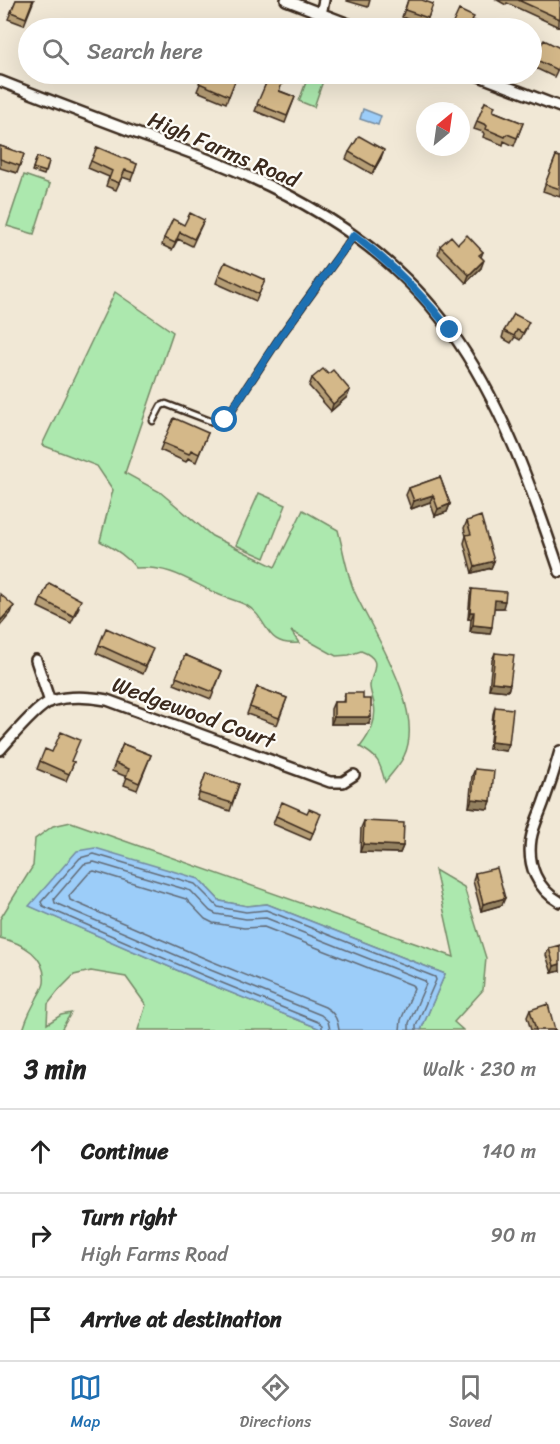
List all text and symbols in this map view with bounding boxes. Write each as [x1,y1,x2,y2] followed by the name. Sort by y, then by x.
[18,18,542,84] search box
[87,32,203,71] text: Search here
[39,35,72,68] icon: search
[142,100,307,199] street label: High Farms Road
[416,102,470,156] north arrow
[436,316,462,342] route end
[211,406,237,432] route start
[107,665,282,760] street label: Wedgewood Court
[24,1046,86,1092] text: 3 min
[423,1052,536,1087] text: Walk · 230 m
[81,1132,169,1171] text: Continue
[482,1134,536,1169] text: 140 m
[24,1135,57,1168] icon: ahead
[81,1198,176,1237] text: Turn right
[491,1218,536,1253] text: 90 m
[24,1219,57,1252] icon: right
[81,1237,228,1272] text: High Farms Road
[81,1300,282,1339] text: Arrive at destination
[24,1303,57,1336] icon: arrive
[69,1371,102,1436] tab: Map
[240,1371,311,1436] tab: Directions
[449,1371,491,1436] tab: Saved

